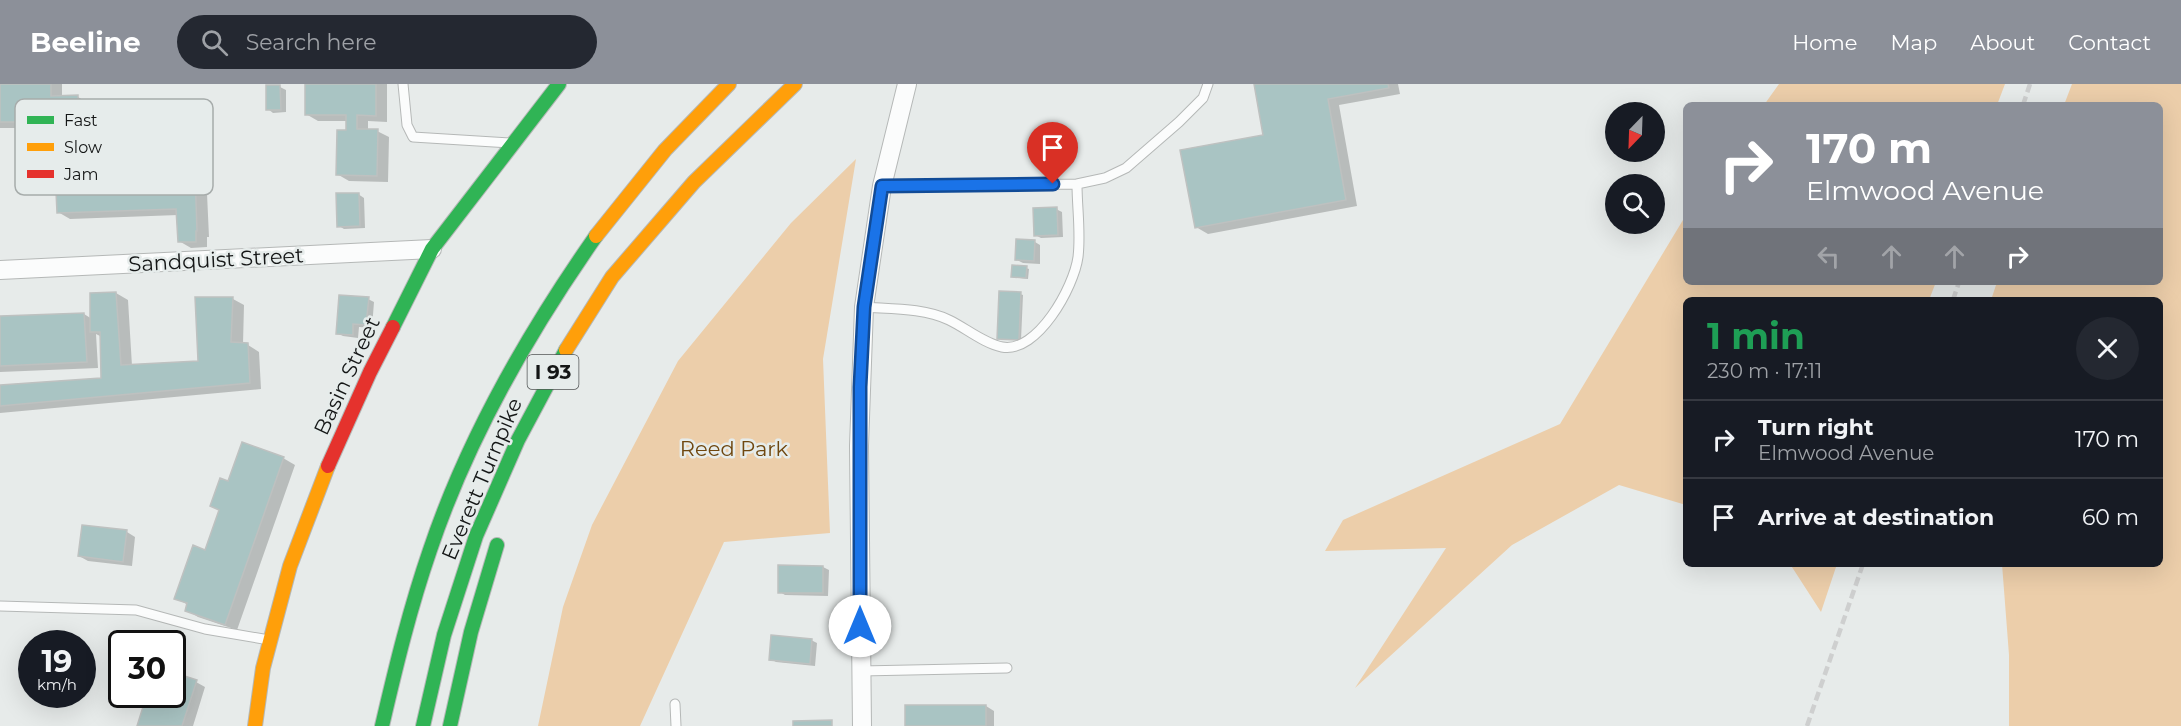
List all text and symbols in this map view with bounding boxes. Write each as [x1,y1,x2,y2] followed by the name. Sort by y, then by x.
[177,15,597,69] search box
[30,25,141,59] text: Beeline
[198,26,231,59] icon: search
[246,29,377,56] text: Search here
[1792,30,1857,55] text: Home
[1890,30,1937,55] text: Map
[1970,30,2035,55] text: About
[2068,30,2151,55] text: Contact
[15,99,213,195] legend
[1605,102,1665,162] north arrow
[1605,102,1665,234] map controls
[64,111,98,130] text: Fast
[1027,122,1078,184] pin
[1806,122,1932,174] text: 170 m
[1707,126,1785,204] icon: right
[1036,131,1069,164] icon: arrive
[64,138,102,157] text: Slow
[63,165,98,184] text: Jam
[1605,174,1665,234] button: search
[1806,174,2044,207] text: Elmwood Avenue
[1812,240,1845,273] icon: left
[1875,240,1908,273] icon: ahead
[1938,240,1971,273] icon: ahead
[2001,240,2034,273] icon: right
[128,242,304,277] street label: Sandquist Street
[308,313,385,439] street label: Basin Street
[1707,314,1805,358] text: 1 min
[2076,317,2139,380] button: close
[528,355,578,389] road number: I 93
[1707,359,1822,383] text: 230 m · 17:11
[436,394,527,564] street label: Everett Turnpike
[1758,414,1873,441] text: Turn right
[1707,423,1740,456] icon: right
[2075,426,2139,453] text: 170 m
[680,436,789,461] park label: Reed Park
[1758,441,1934,465] text: Elmwood Avenue
[1707,501,1740,534] icon: arrive
[1758,504,1994,531] text: Arrive at destination
[2082,504,2139,531] text: 60 m
[828,594,892,658] position arrow
[108,630,186,708] speed limit sign: 30
[42,643,72,680] text: 19
[37,675,77,694] text: km/h

